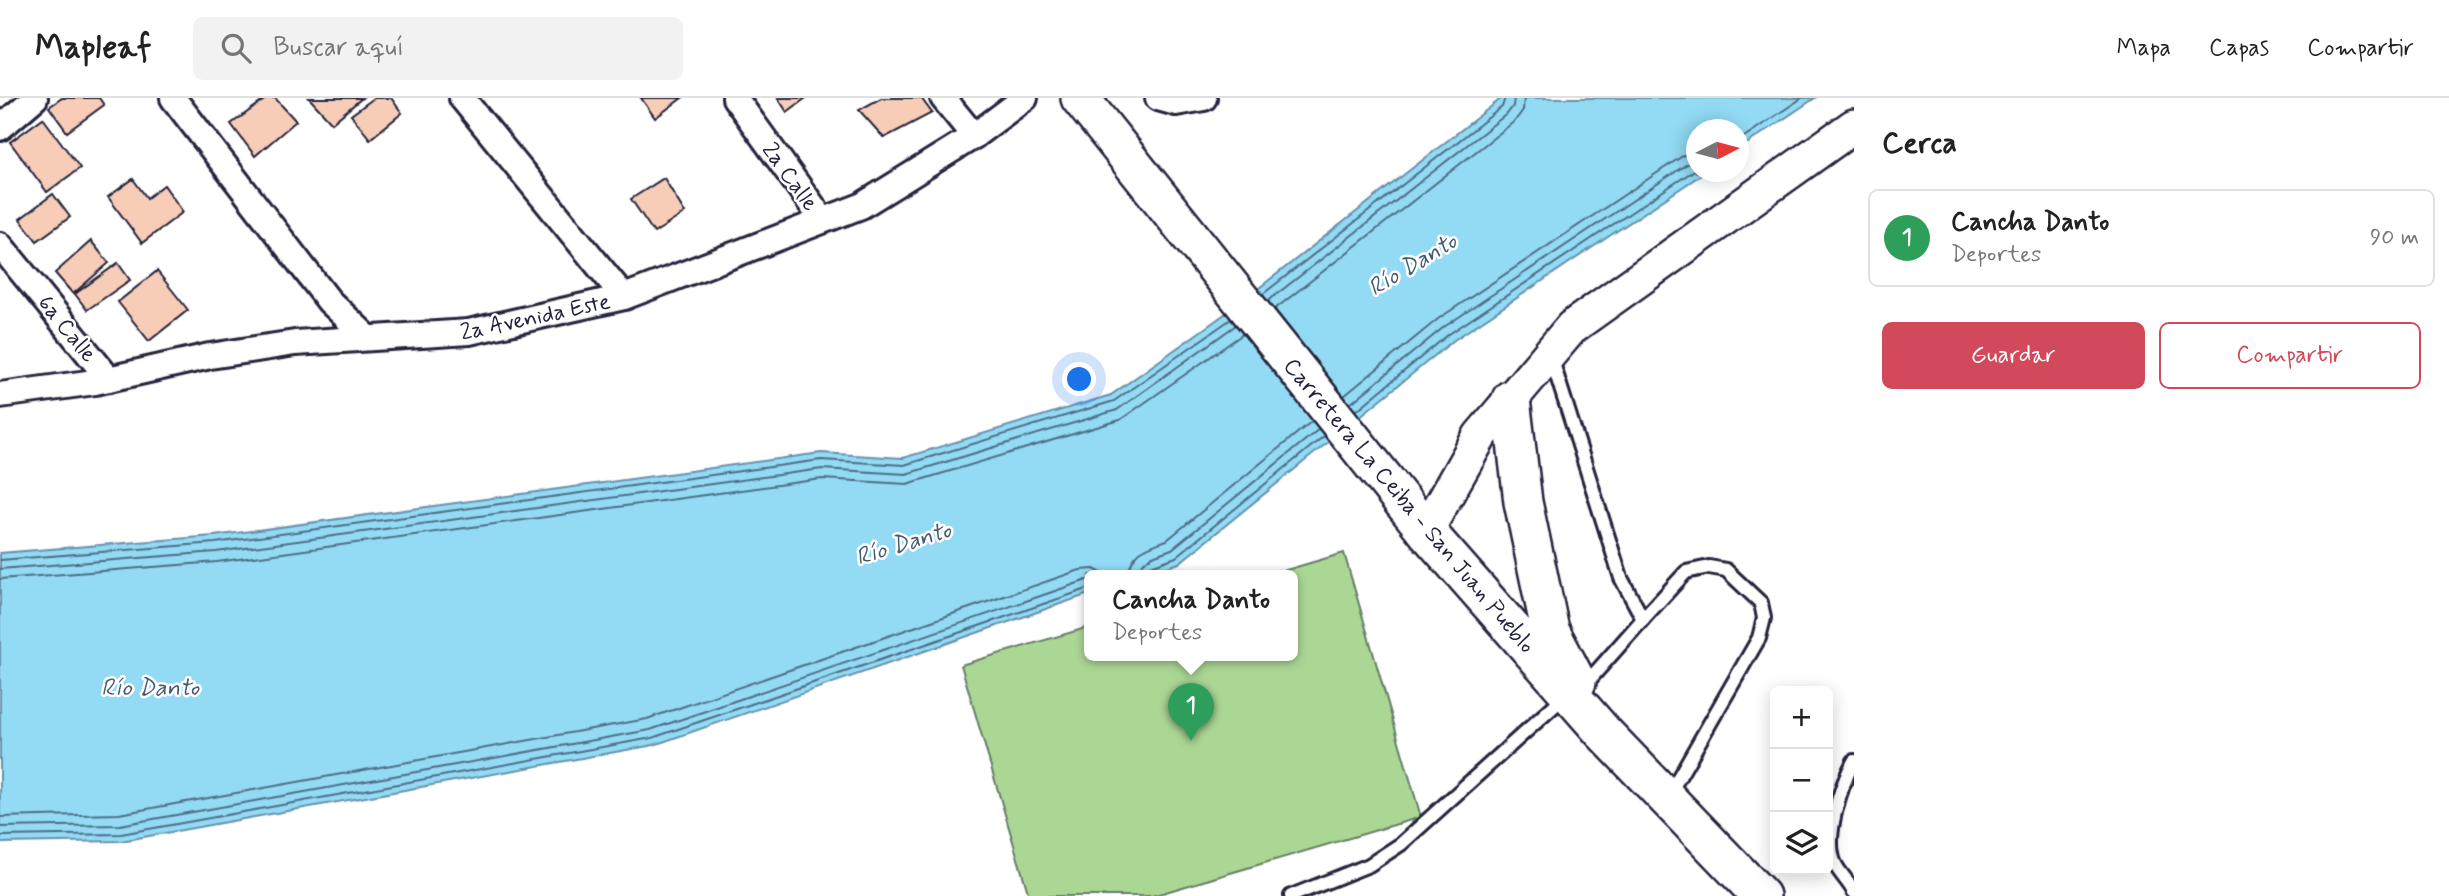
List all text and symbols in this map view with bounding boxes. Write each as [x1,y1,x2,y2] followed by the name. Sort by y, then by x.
[193,17,683,80] search box
[35,26,151,70] text: Mapleaf
[217,29,255,67] icon: search
[273,31,404,65] text: Buscar aquí
[2116,33,2171,64] text: Mapa
[2209,33,2269,64] text: Capas
[2307,33,2414,64] text: Compartir
[1686,119,1749,182] north arrow
[1882,124,1957,163] text: Cerca
[754,137,825,218] street label: 2a Calle
[1951,206,2109,240] text: Cancha Danto
[1902,223,1912,253] text: 1
[2370,223,2419,253] text: 90 m
[1363,226,1463,304] water label: Río Danto
[1951,240,2041,270] text: Deportes
[458,287,613,349] street label: 2a Avenida Este
[30,289,103,369] street label: 6a Calle
[1882,322,2145,389] button: Guardar
[2159,322,2421,389] button: Compartir
[1276,352,1541,660] street label: Carretera La Ceiba - San Juan Pueblo
[1062,362,1096,396] your location
[852,515,956,574] water label: Río Danto
[1084,570,1298,661] popup
[1112,584,1270,618] text: Cancha Danto
[1112,618,1202,648] text: Deportes
[101,673,200,704] water label: Río Danto
[1168,683,1214,741] pin: 1
[1770,686,1833,875] map controls
[1770,686,1833,749] button: +
[1770,749,1833,812] button: −
[1770,812,1833,875] button: layers

